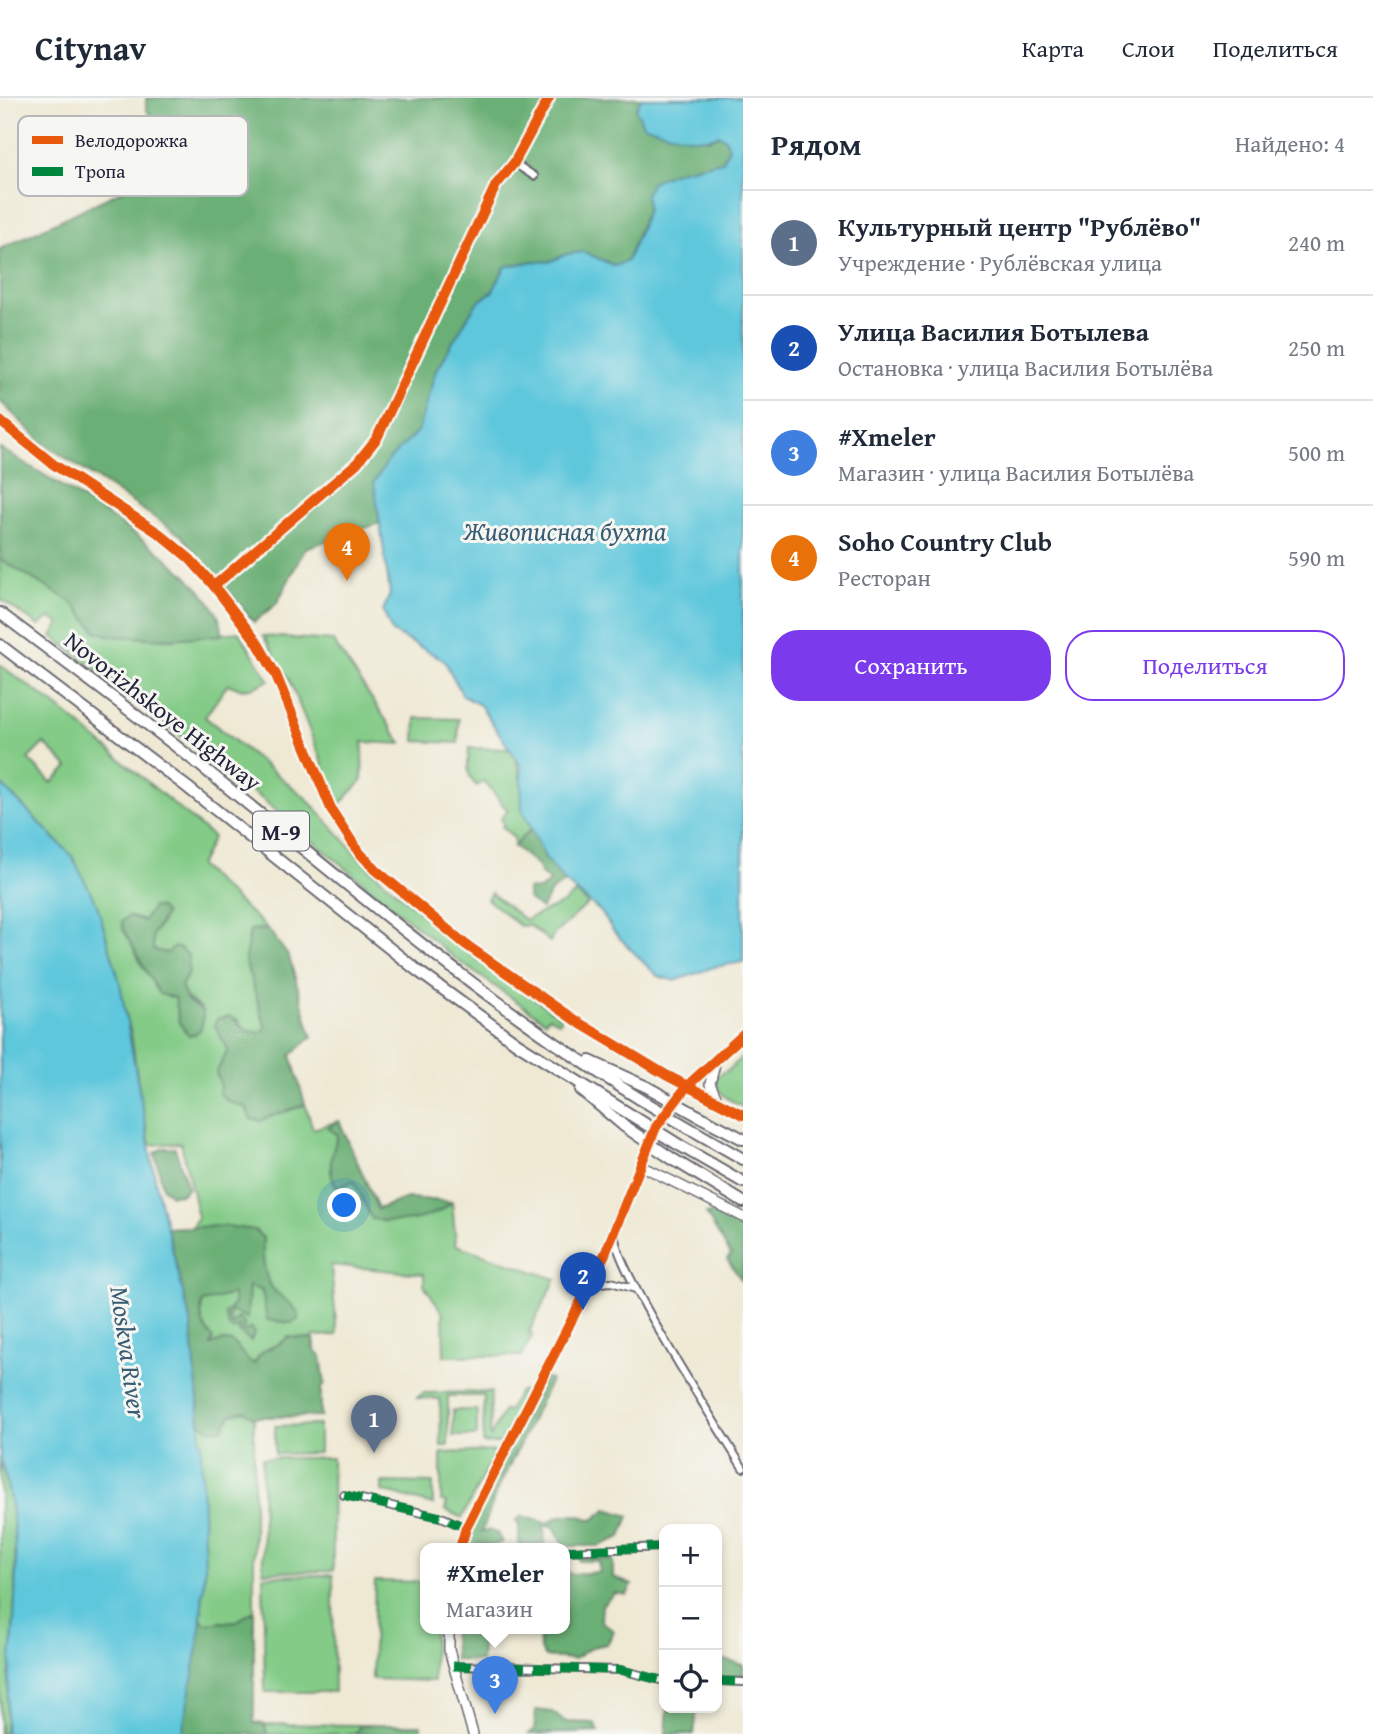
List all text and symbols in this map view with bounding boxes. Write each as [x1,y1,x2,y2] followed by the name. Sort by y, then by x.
[35,24,146,72] text: Citynav
[1022,31,1084,66] text: Карта
[1122,31,1175,66] text: Слои
[1213,31,1338,66] text: Поделиться
[18,116,248,196] legend
[771,122,862,166] text: Рядом
[75,126,188,154] text: Велодорожка
[1235,127,1345,160] text: Найдено: 4
[75,157,125,185] text: Тропа
[838,207,1201,246] text: Культурный центр "Рублёво"
[788,226,800,259] text: 1
[1288,226,1345,259] text: 240 m
[838,246,1162,279] text: Учреждение · Рублёвская улица
[838,312,1149,351] text: Улица Василия Ботылева
[788,331,800,364] text: 2
[1288,331,1345,364] text: 250 m
[838,351,1213,384] text: Остановка · улица Василия Ботылёва
[838,417,936,456] text: #Xmeler
[788,436,800,469] text: 3
[1288,436,1345,469] text: 500 m
[838,456,1194,489] text: Магазин · улица Василия Ботылёва
[463,511,666,550] water label: Живописная бухта
[838,522,1052,561] text: Soho Country Club
[324,523,370,581] pin: 4
[788,541,800,574] text: 4
[1288,541,1345,574] text: 590 m
[838,561,931,594] text: Ресторан
[57,623,269,799] street label: Novorizhskoye Highway
[771,630,1051,701] button: Сохранить
[1065,630,1345,701] button: Поделиться
[253,811,309,850] road number: М-9
[327,1188,361,1222] your location
[560,1252,606,1310] pin: 2
[100,1283,158,1422] water label: Moskva River
[351,1395,397,1453] pin: 1
[659,1524,722,1713] map controls
[659,1524,722,1587] button: +
[420,1543,570,1634] popup
[446,1553,544,1592] text: #Xmeler
[659,1587,722,1650] button: −
[446,1592,533,1625] text: Магазин
[659,1650,722,1713] button: locate
[472,1656,518,1714] pin: 3

